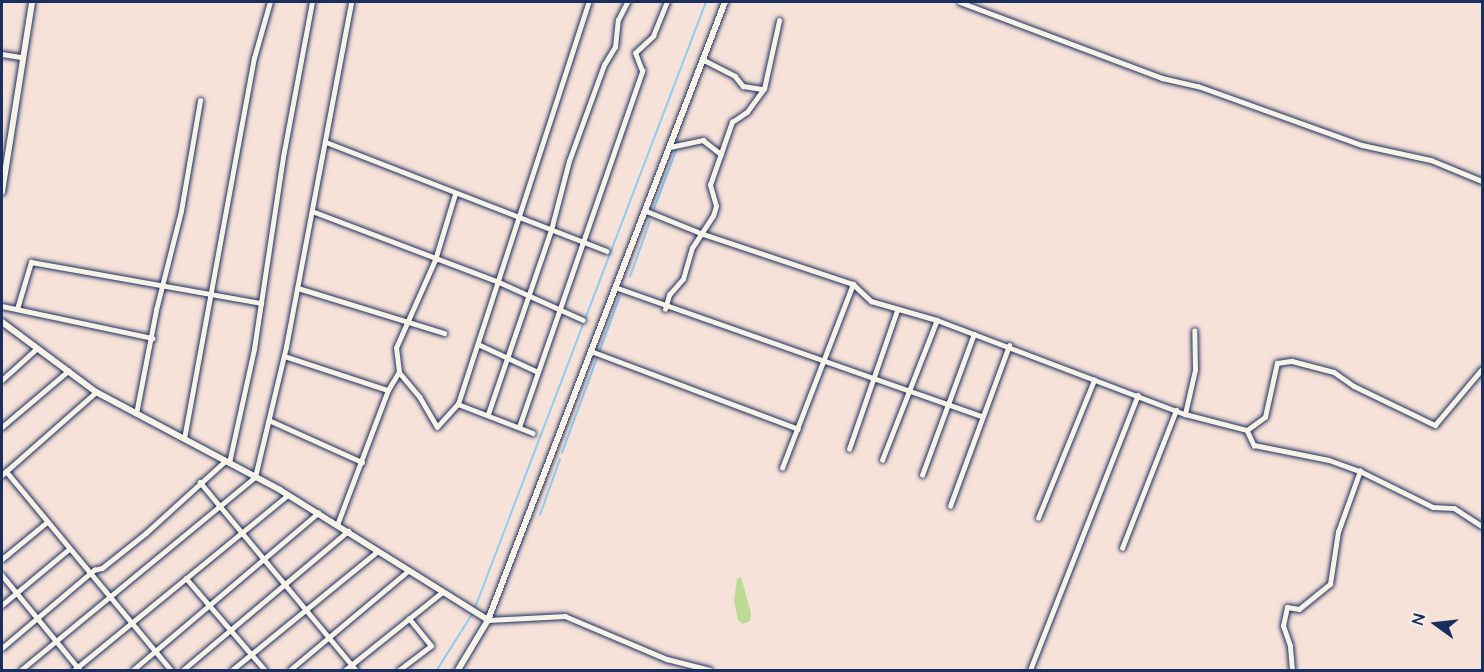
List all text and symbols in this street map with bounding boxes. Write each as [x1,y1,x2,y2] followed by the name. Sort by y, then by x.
[1406,594,1466,654] north arrow
[1407,612,1431,627] text: N

